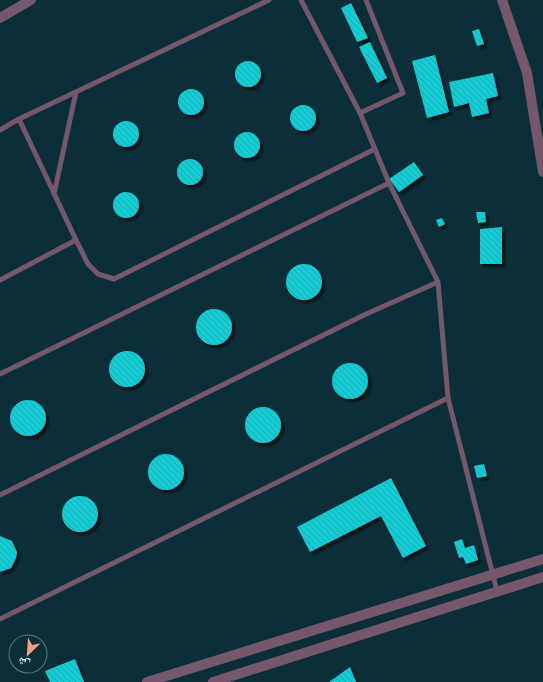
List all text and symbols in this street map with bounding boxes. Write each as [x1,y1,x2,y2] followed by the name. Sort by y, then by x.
[8,634,48,674] north arrow
[15,653,32,672] text: ش

